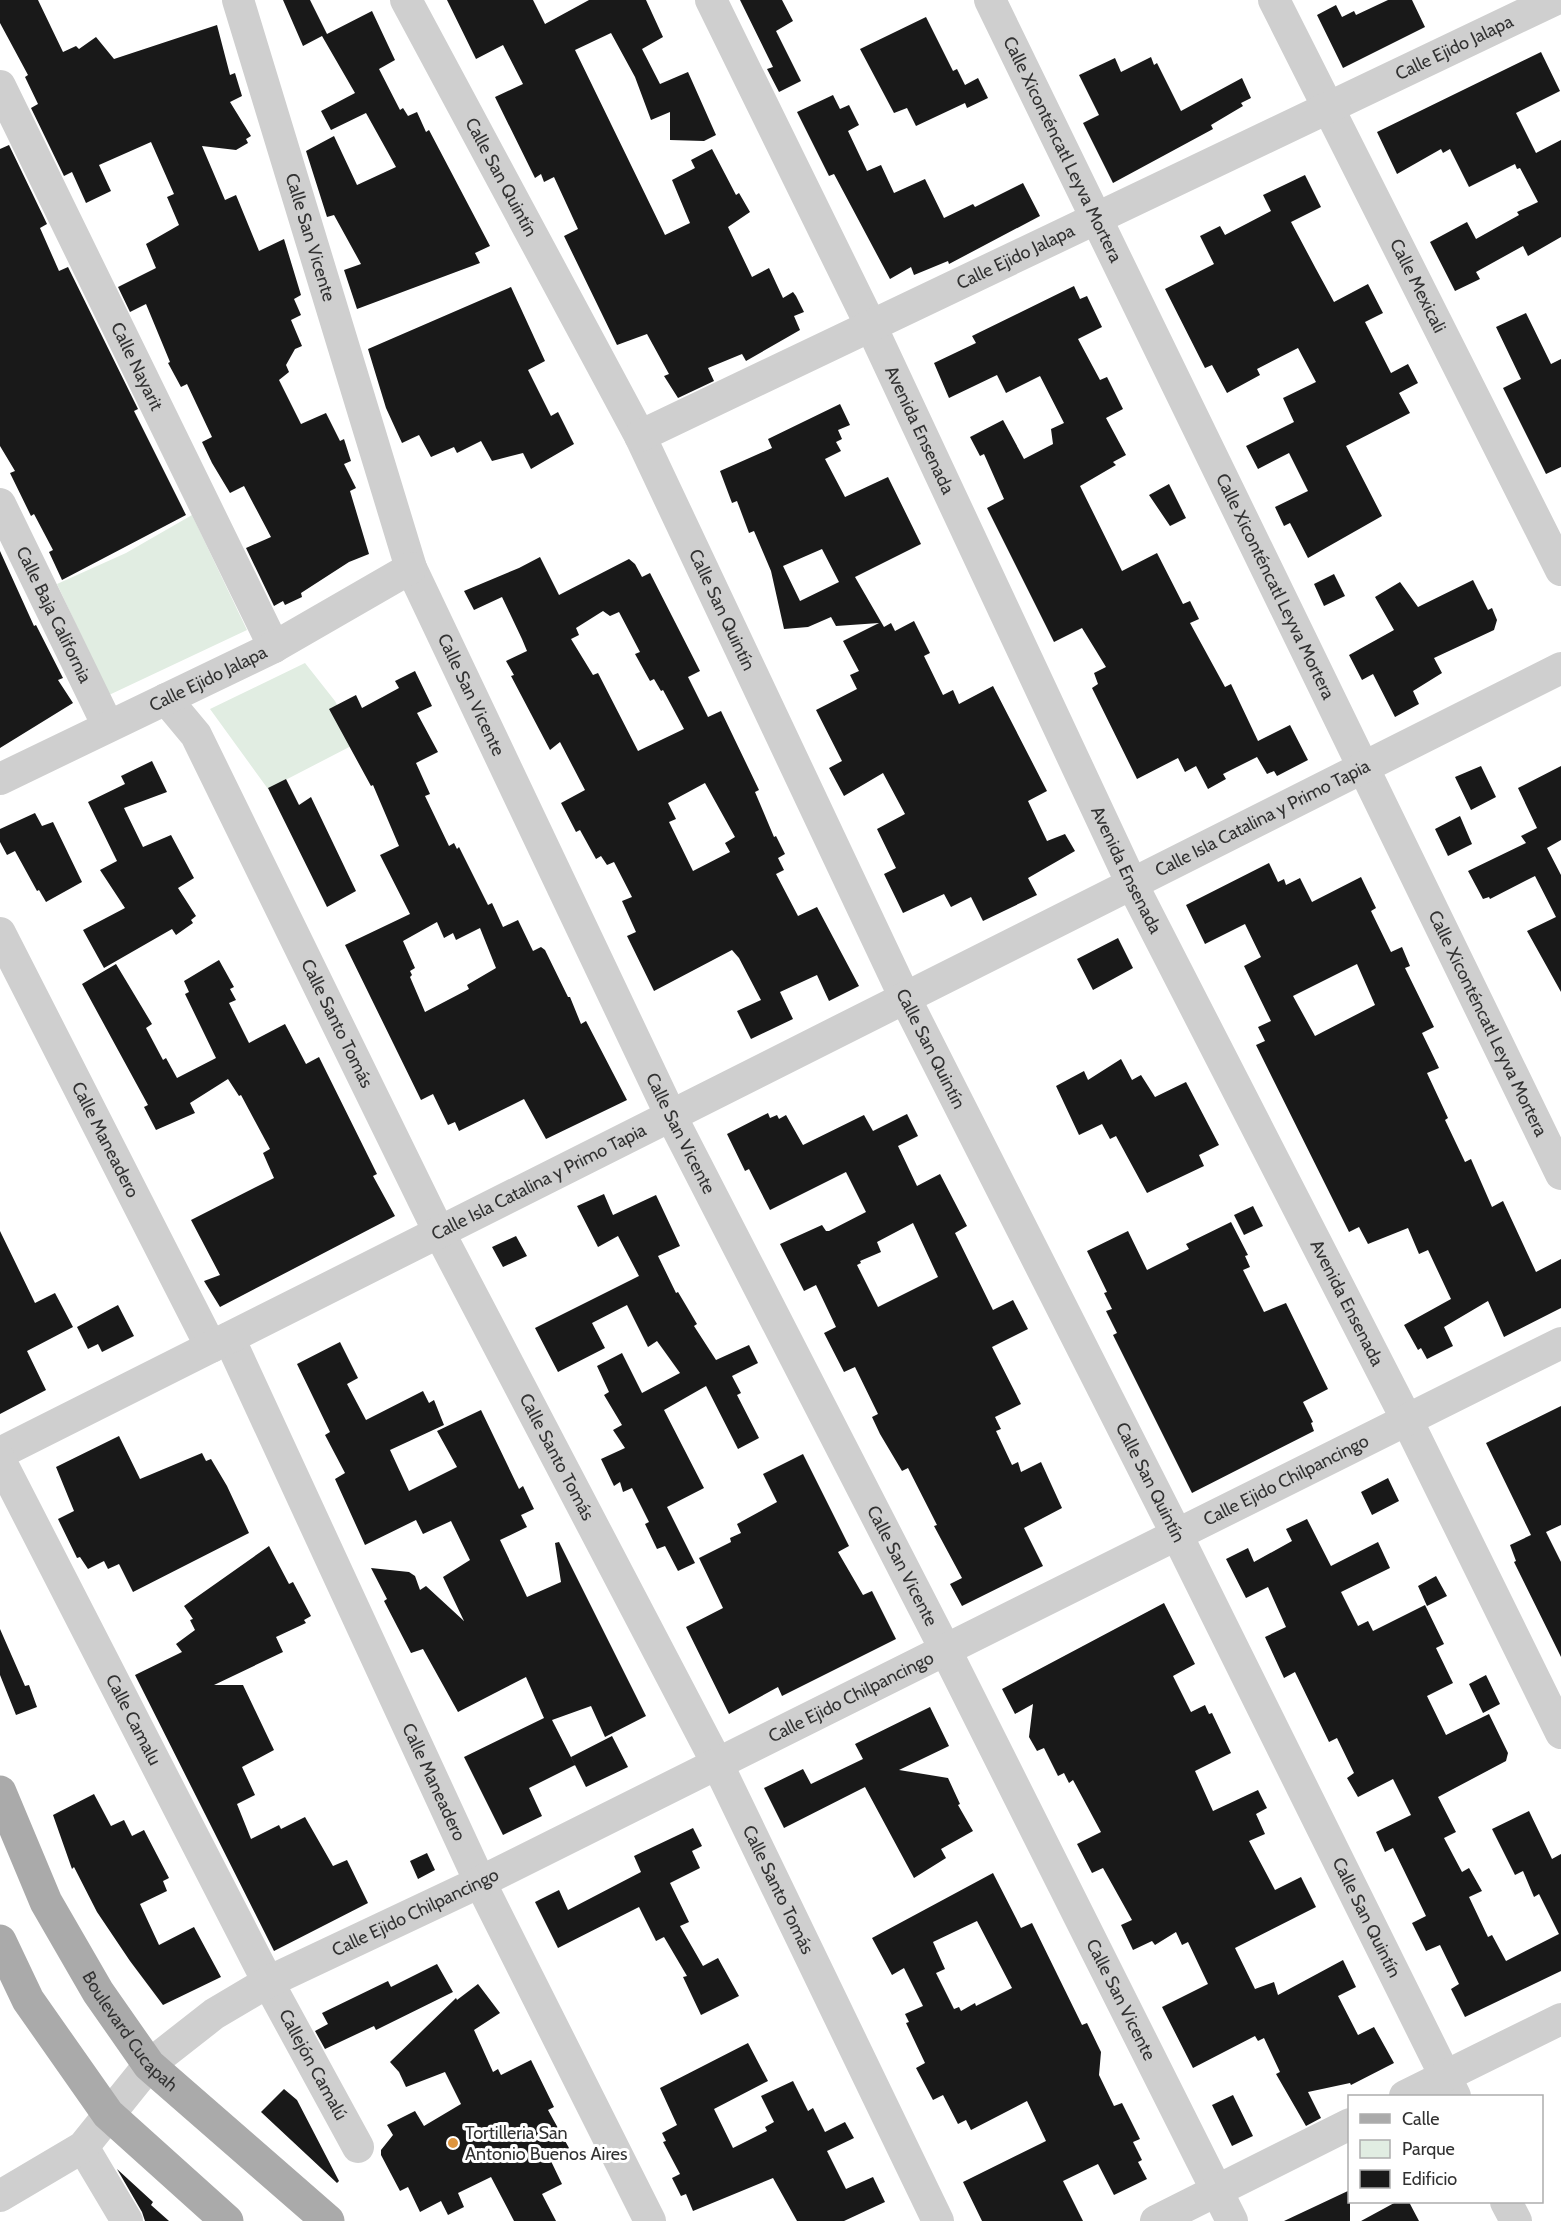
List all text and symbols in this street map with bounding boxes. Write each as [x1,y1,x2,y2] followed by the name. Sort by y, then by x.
[1392,10,1517,85] street label: Calle Ejido Jalapa
[998,33,1127,266] street label: Calle Xiconténcatl Leyva Mortera
[460,114,542,240] street label: Calle San Quintín
[280,171,340,304] street label: Calle San Vicente
[953,219,1078,294] street label: Calle Ejido Jalapa
[1385,235,1451,336] street label: Calle Mexicali
[106,319,168,414] street label: Calle Nayarit
[880,362,959,498] street label: Avenida Ensenada
[1211,470,1340,703] street label: Calle Xiconténcatl Leyva Mortera
[11,543,96,687] street label: Calle Baja California
[684,546,760,674] street label: Calle San Quintín
[433,630,510,759] street label: Calle San Vicente
[146,641,271,716] street label: Calle Ejido Jalapa
[1151,755,1374,881] street label: Calle Isla Catalina y Primo Tapia
[1086,803,1167,938] street label: Avenida Ensenada
[1423,907,1552,1140] street label: Calle Xiconténcatl Leyva Mortera
[296,956,378,1091] street label: Calle Santo Tomás
[891,985,970,1112] street label: Calle San Quintín
[641,1069,720,1198] street label: Calle San Vicente
[67,1078,144,1201] street label: Calle Maneadero
[428,1119,650,1245] street label: Calle Isla Catalina y Primo Tapia
[1305,1236,1389,1370] street label: Avenida Ensenada
[514,1390,599,1524] street label: Calle Santo Tomás
[1111,1419,1190,1546] street label: Calle San Quintín
[1200,1430,1372,1531] street label: Calle Ejido Chilpancingo
[862,1502,942,1630] street label: Calle San Vicente
[765,1647,937,1747] street label: Calle Ejido Chilpancingo
[101,1671,166,1769] street label: Calle Camalu
[397,1720,471,1844] street label: Calle Maneadero
[738,1822,819,1958] street label: Calle Santo Tomás
[1327,1854,1406,1981] street label: Calle San Quintín
[328,1863,503,1961] street label: Calle Ejido Chilpancingo
[1081,1935,1161,2064] street label: Calle San Vicente
[77,1967,182,2096] street label: Boulevard Cucapah
[274,2005,352,2124] street label: Callejón Camalú
[1348,2095,1543,2203] legend
[1402,2108,1439,2130] text: Calle
[465,2122,628,2165] place label: Tortilleria San Antonio Buenos Aires
[446,2136,460,2150] marker: Tortilleria San Antonio Buenos Aires
[1402,2138,1455,2160] text: Parque
[1402,2168,1457,2190] text: Edificio

